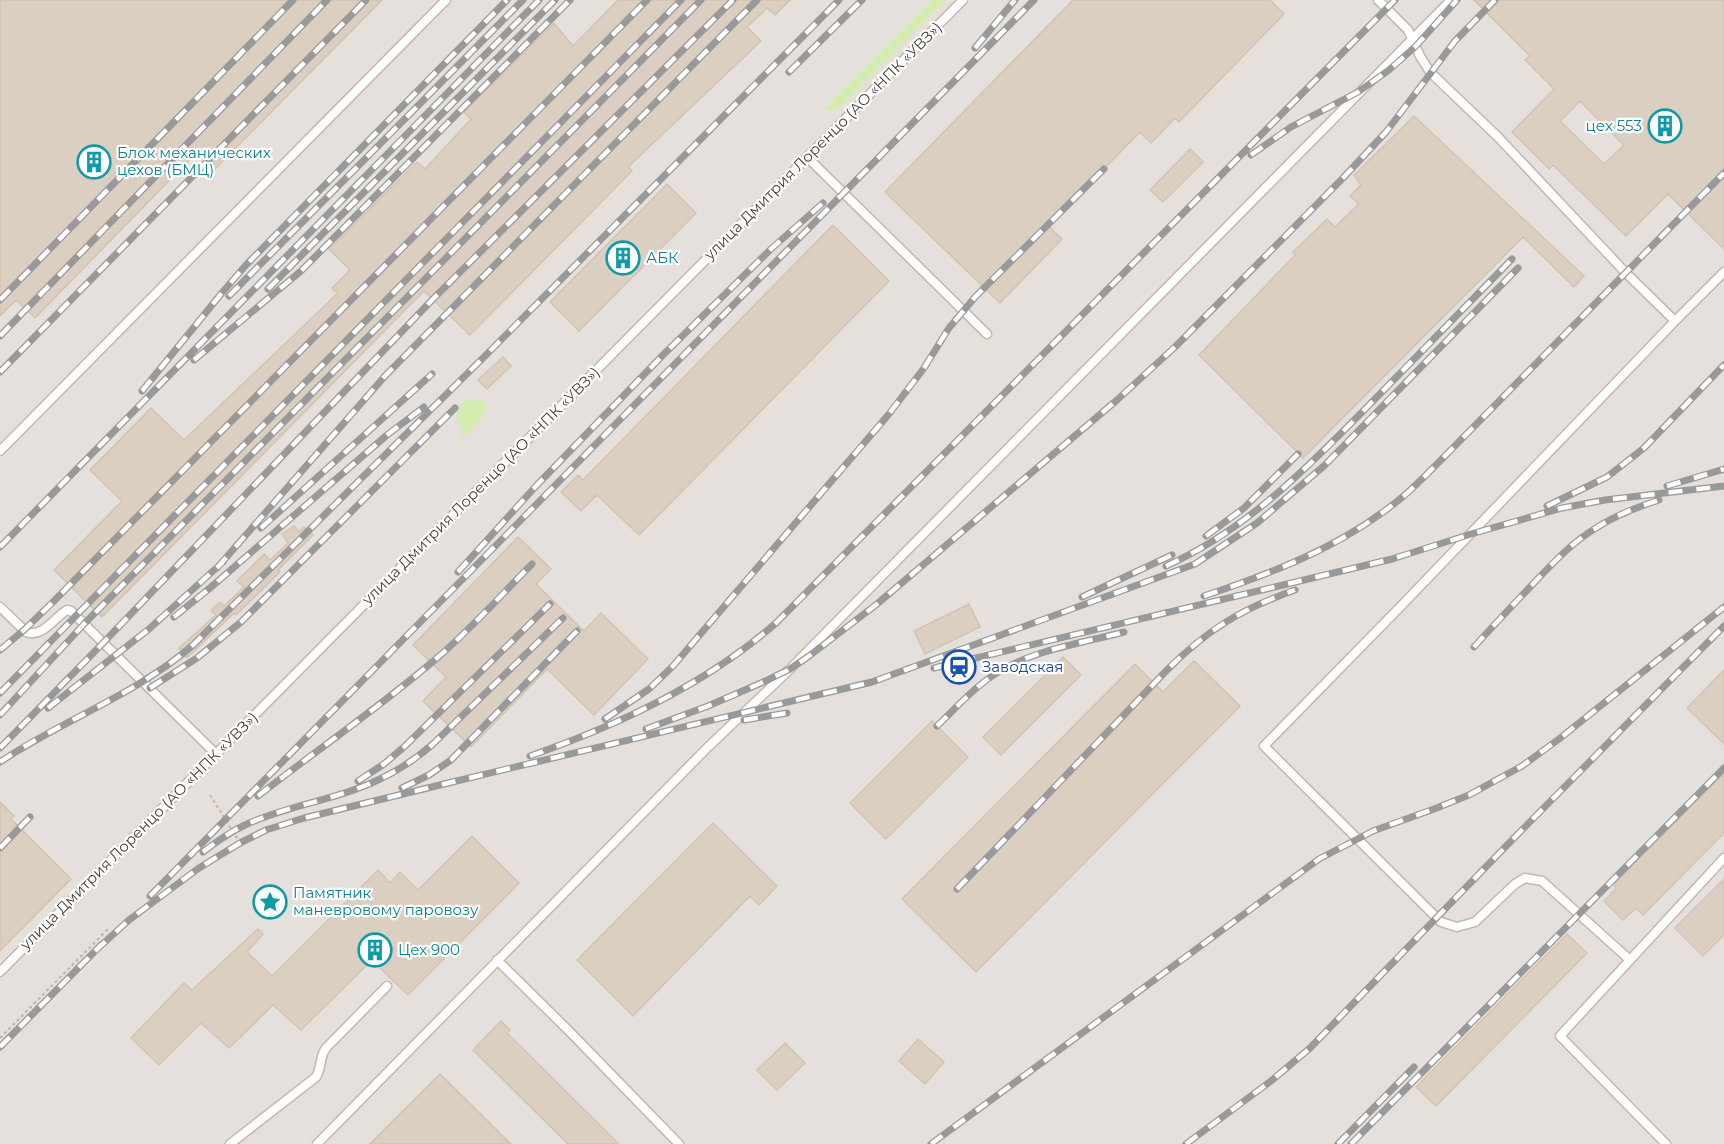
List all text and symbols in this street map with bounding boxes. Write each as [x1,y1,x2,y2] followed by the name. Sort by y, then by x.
[699,18,946,264] street label: улица Дмитрия Лоренцо (АО «НПК «УВЗ»)
[1647,108,1683,144] building icon: цех 553
[1586,116,1642,135] place label: цех 553
[117,143,271,179] place label: Блок механических цехов (БМЦ)
[76,144,112,180] building icon: Блок механических цехов (БМЦ)
[605,240,641,276] building icon: АБК
[646,248,679,267] place label: АБК
[357,363,604,609] street label: улица Дмитрия Лоренцо (АО «НПК «УВЗ»)
[941,649,977,685] station icon: Заводская
[982,657,1063,676] place label: Заводская
[15,708,262,954] street label: улица Дмитрия Лоренцо (АО «НПК «УВЗ»)
[293,883,479,919] place label: Памятник маневровому паровозу
[252,884,288,920] place icon: Памятник маневровому паровозу
[357,932,393,968] building icon: Цех 900
[398,940,460,959] place label: Цех 900

